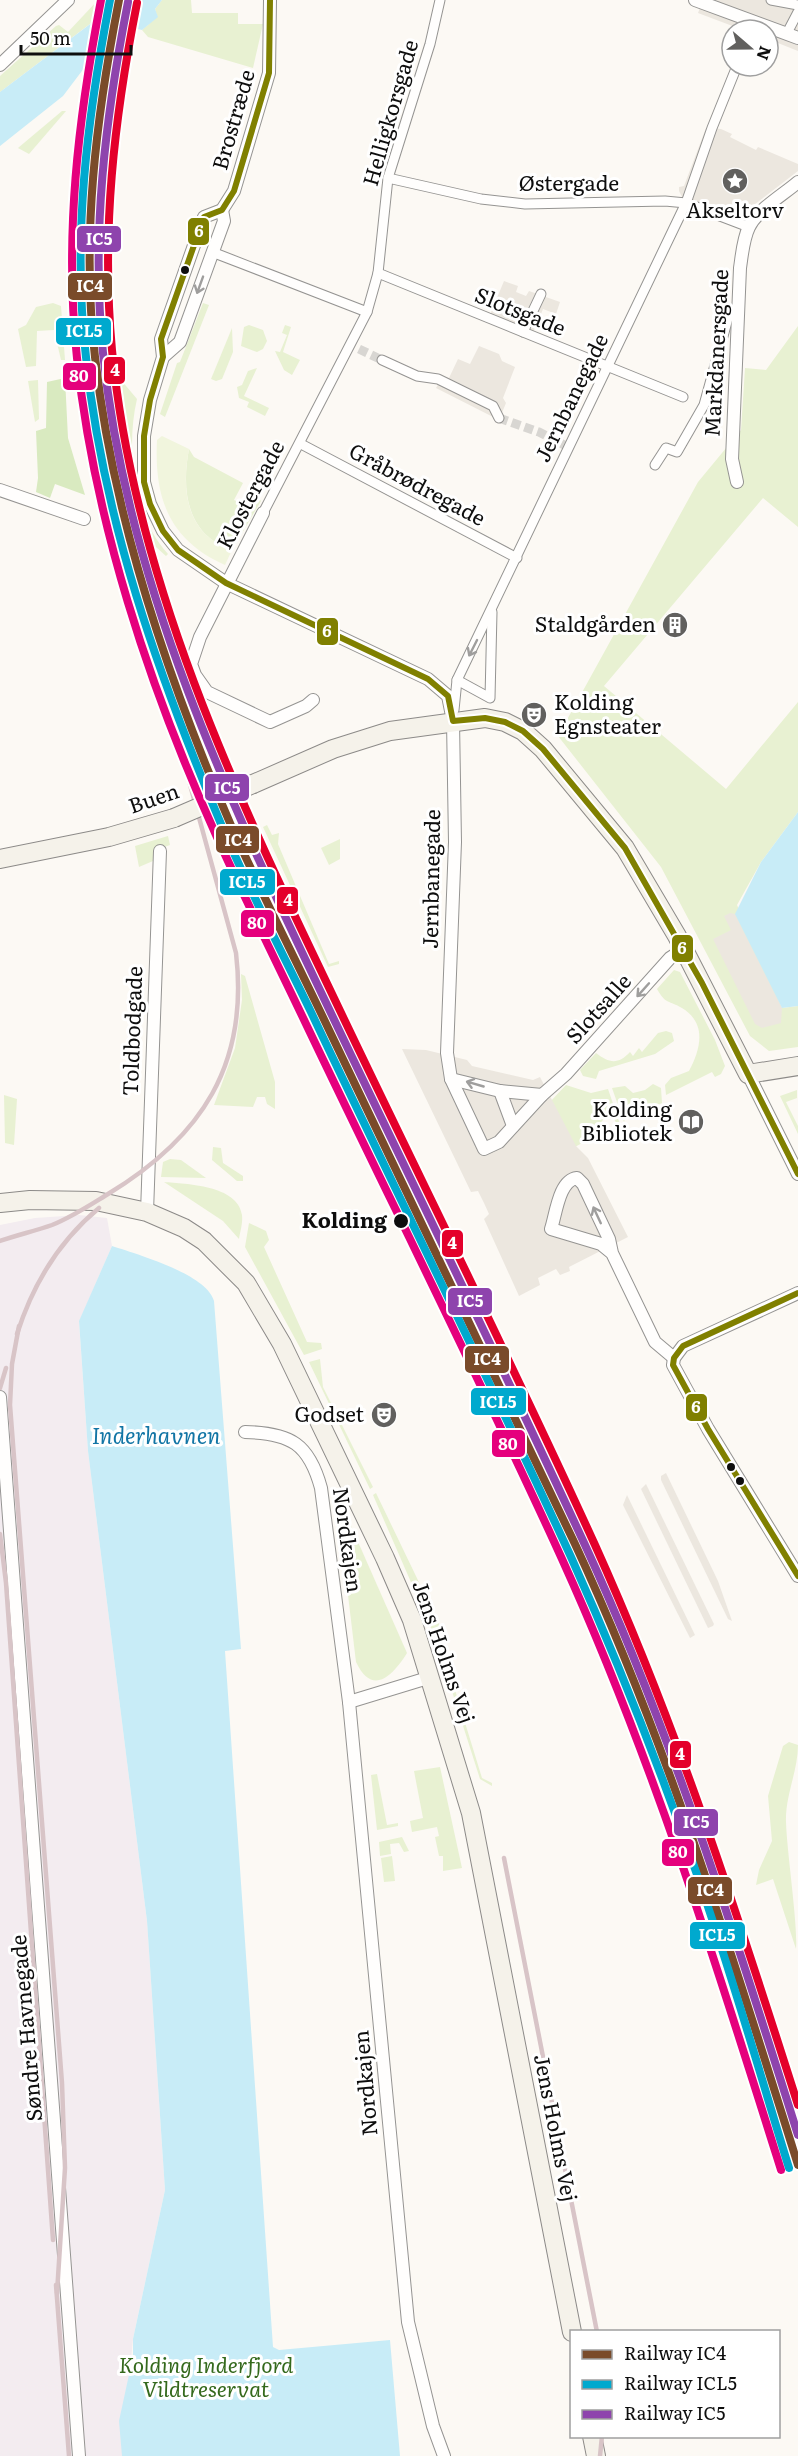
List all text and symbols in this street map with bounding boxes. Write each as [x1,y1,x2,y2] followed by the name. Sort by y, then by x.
[21,18,130,56] scale bar
[720,18,780,78] north arrow
[30,24,71,51] text: 50 m
[353,35,424,189] street label: Helligkorsgade
[751,43,779,64] text: N
[202,65,261,173] street label: Brostræde
[519,166,619,197] street label: Østergade
[720,166,750,196] place icon: Akseltorv
[686,193,785,224] place label: Akseltorv
[187,217,210,246] line badge: 6
[194,218,204,242] text: 6
[76,225,122,253] line badge: IC5
[86,226,113,250] text: IC5
[179,264,191,276] unlabelled marker
[695,268,734,438] street label: Markdanersgade
[67,272,113,301] line badge: IC4
[76,273,104,297] text: IC4
[193,276,204,294] one-way arrow
[471,277,571,342] street label: Slotsgade
[55,317,112,346] line badge: ICL5
[65,318,103,342] text: ICL5
[525,327,614,466] street label: Jernbanegade
[103,356,126,385] line badge: 4
[110,357,120,381] text: 4
[62,362,97,391] line badge: 80
[69,363,89,387] text: 80
[207,434,290,554] street label: Klostergade
[344,434,492,532] street label: Gråbrødregade
[535,607,656,638] place label: Staldgården
[660,610,690,640] building icon: Staldgården
[316,617,339,646] line badge: 6
[322,618,332,642] text: 6
[466,639,478,657] one-way arrow
[554,685,661,740] place label: Kolding Egnsteater
[519,700,549,730] theatre icon: Kolding Egnsteater
[204,773,250,802] line badge: IC5
[124,774,183,820] street label: Buen
[214,775,241,799] text: IC5
[413,809,446,949] street label: Jernbanegade
[215,825,260,854] line badge: IC4
[224,827,252,851] text: IC4
[219,868,276,896] line badge: ICL5
[228,869,266,893] text: ICL5
[276,886,299,915] line badge: 4
[283,887,293,911] text: 4
[240,909,275,938] line badge: 80
[247,910,267,934] text: 80
[671,934,694,963] line badge: 6
[677,935,687,959] text: 6
[113,965,148,1096] street label: Toldbodgade
[557,965,637,1049] street label: Slotsalle
[636,982,650,997] one-way arrow
[466,1077,485,1089] one-way arrow
[581,1092,672,1147] place label: Kolding Bibliotek
[676,1107,706,1137] library icon: Kolding Bibliotek
[302,1203,387,1234] place label: Kolding
[591,1206,603,1224] one-way arrow
[392,1212,410,1230] marker: Kolding
[441,1229,464,1258] line badge: 4
[447,1230,457,1254] text: 4
[447,1287,493,1316] line badge: IC5
[457,1288,484,1312] text: IC5
[464,1345,510,1374] line badge: IC4
[473,1346,501,1370] text: IC4
[470,1387,527,1416] line badge: ICL5
[479,1389,517,1413] text: ICL5
[685,1393,708,1422] line badge: 6
[691,1394,701,1418] text: 6
[295,1397,365,1428] place label: Godset
[369,1400,399,1430] theatre icon: Godset
[92,1418,220,1451] water label: Inderhavnen
[491,1429,526,1458] line badge: 80
[498,1431,518,1455] text: 80
[725,1461,737,1473] unlabelled marker
[734,1475,746,1487] unlabelled marker
[327,1485,372,1594] street label: Nordkajen
[406,1575,484,1727] street label: Jens Holms Vej
[669,1740,692,1769] line badge: 4
[675,1741,685,1765] text: 4
[673,1808,719,1837] line badge: IC5
[683,1809,710,1833] text: IC5
[661,1838,695,1867] line badge: 80
[668,1839,688,1863] text: 80
[687,1876,733,1905] line badge: IC4
[696,1877,724,1901] text: IC4
[689,1921,746,1950] line badge: ICL5
[698,1922,736,1946] text: ICL5
[1,1933,48,2123] street label: Søndre Havnegade
[343,2029,384,2137] street label: Nordkajen
[528,2051,587,2204] street label: Jens Holms Vej
[570,2330,780,2438] legend
[624,2339,726,2366] text: Railway IC4
[119,2348,293,2403] park label: Kolding Inderfjord Vildtreservat
[624,2369,737,2396] text: Railway ICL5
[624,2399,725,2426] text: Railway IC5

